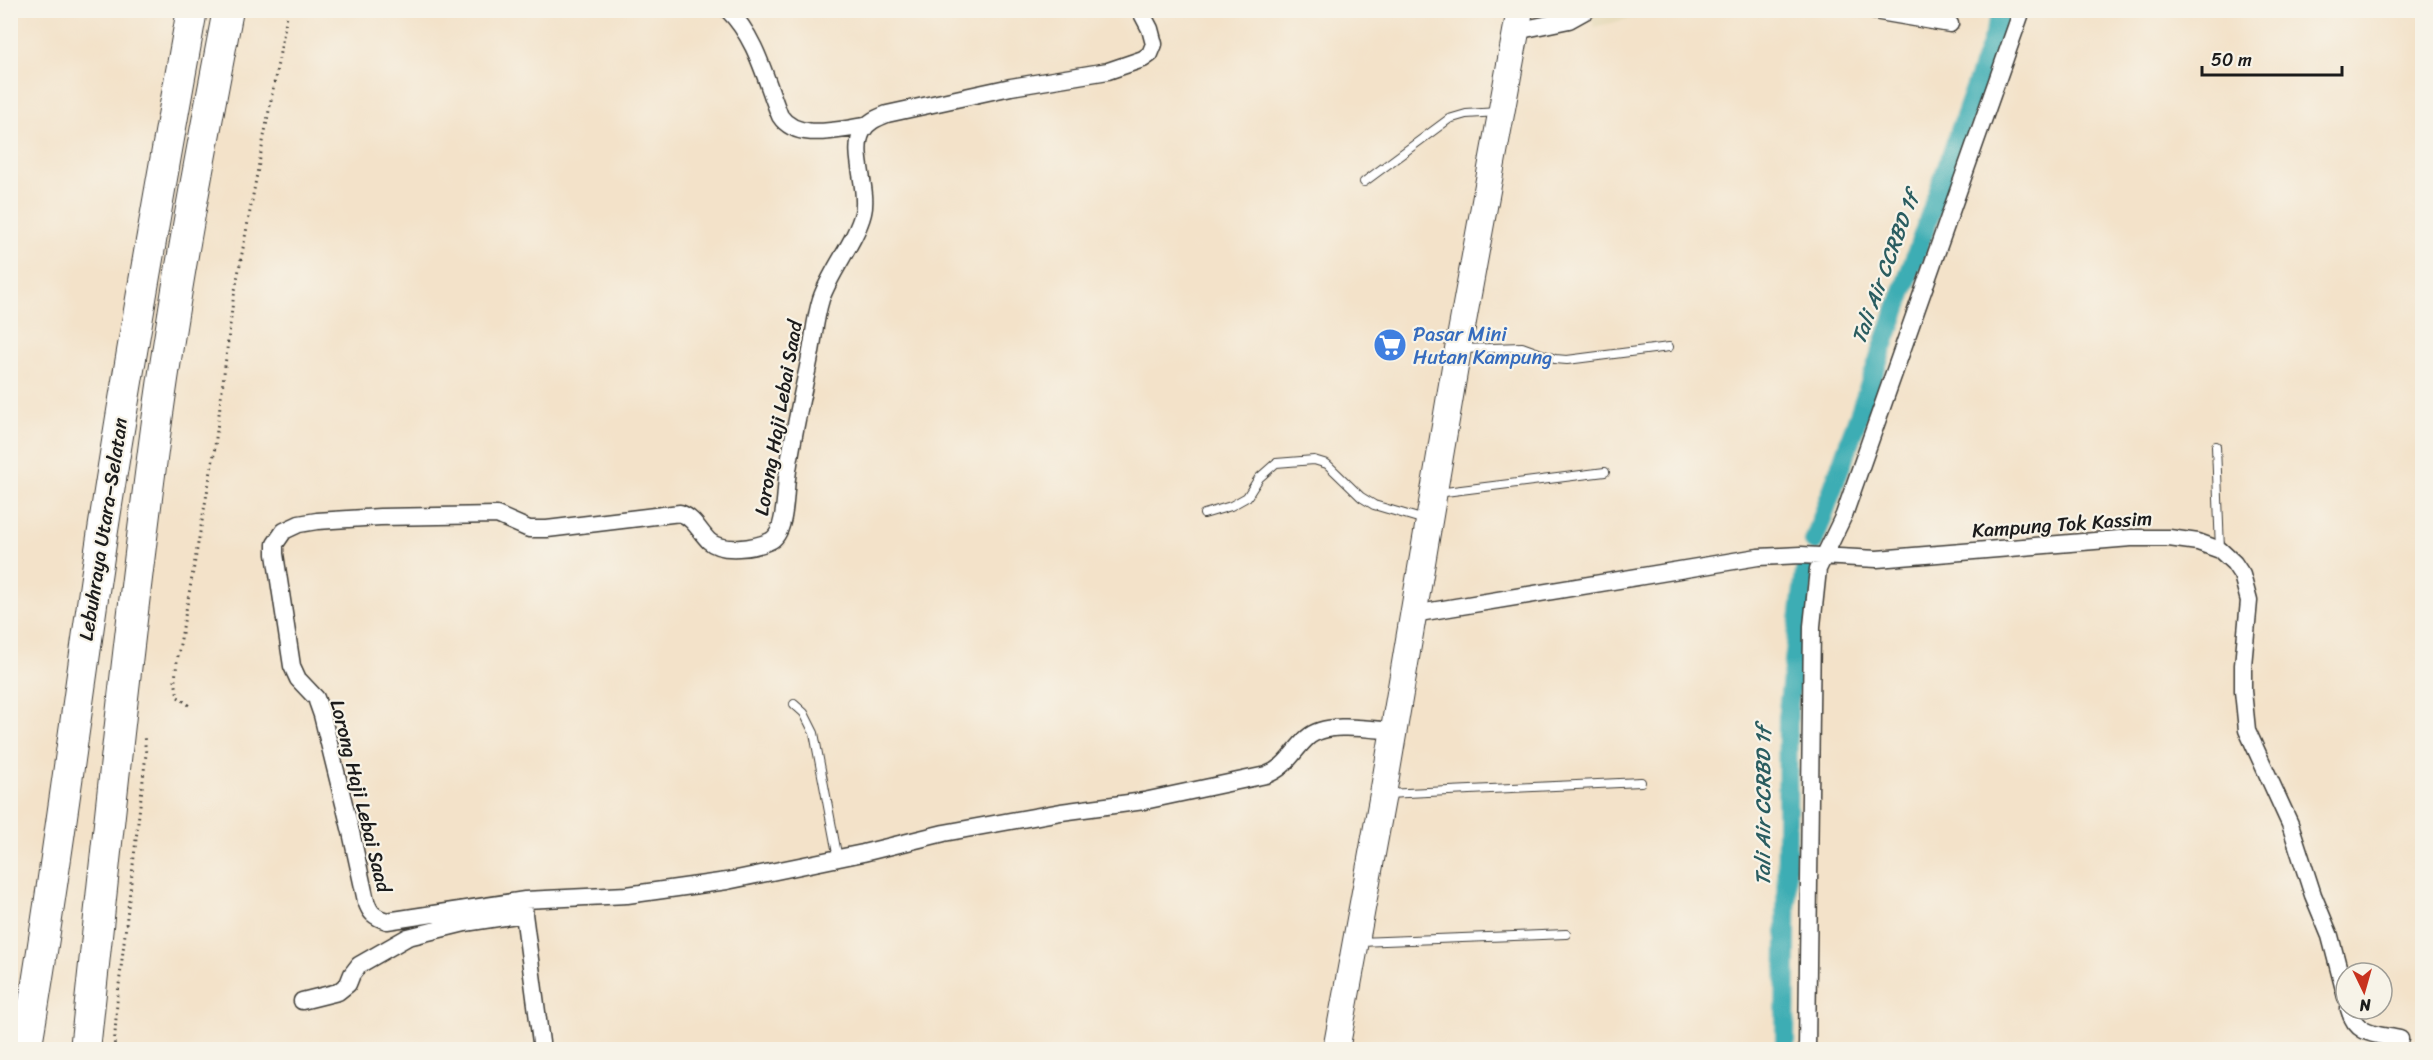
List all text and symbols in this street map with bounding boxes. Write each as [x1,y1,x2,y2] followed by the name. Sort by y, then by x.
[2202,39,2342,77] scale bar
[2211,44,2252,76] text: 50 m
[1840,180,1932,349] water label: Tali Air CCRBD 1f
[744,316,813,518] street label: Lorong Haji Lebai Saad
[1413,317,1552,375] place label: Pasar Mini Hutan Kampung
[1372,327,1408,363] supermarket icon: Pasar Mini Hutan Kampung
[69,415,138,643] street label: Lebuhraya Utara–Selatan
[1971,501,2153,548] street label: Kampung Tok Kassim
[320,696,402,898] street label: Lorong Haji Lebai Saad
[1744,720,1782,886] water label: Tali Air CCRBD 1f
[2334,961,2394,1021] north arrow
[2358,990,2373,1020] text: N

